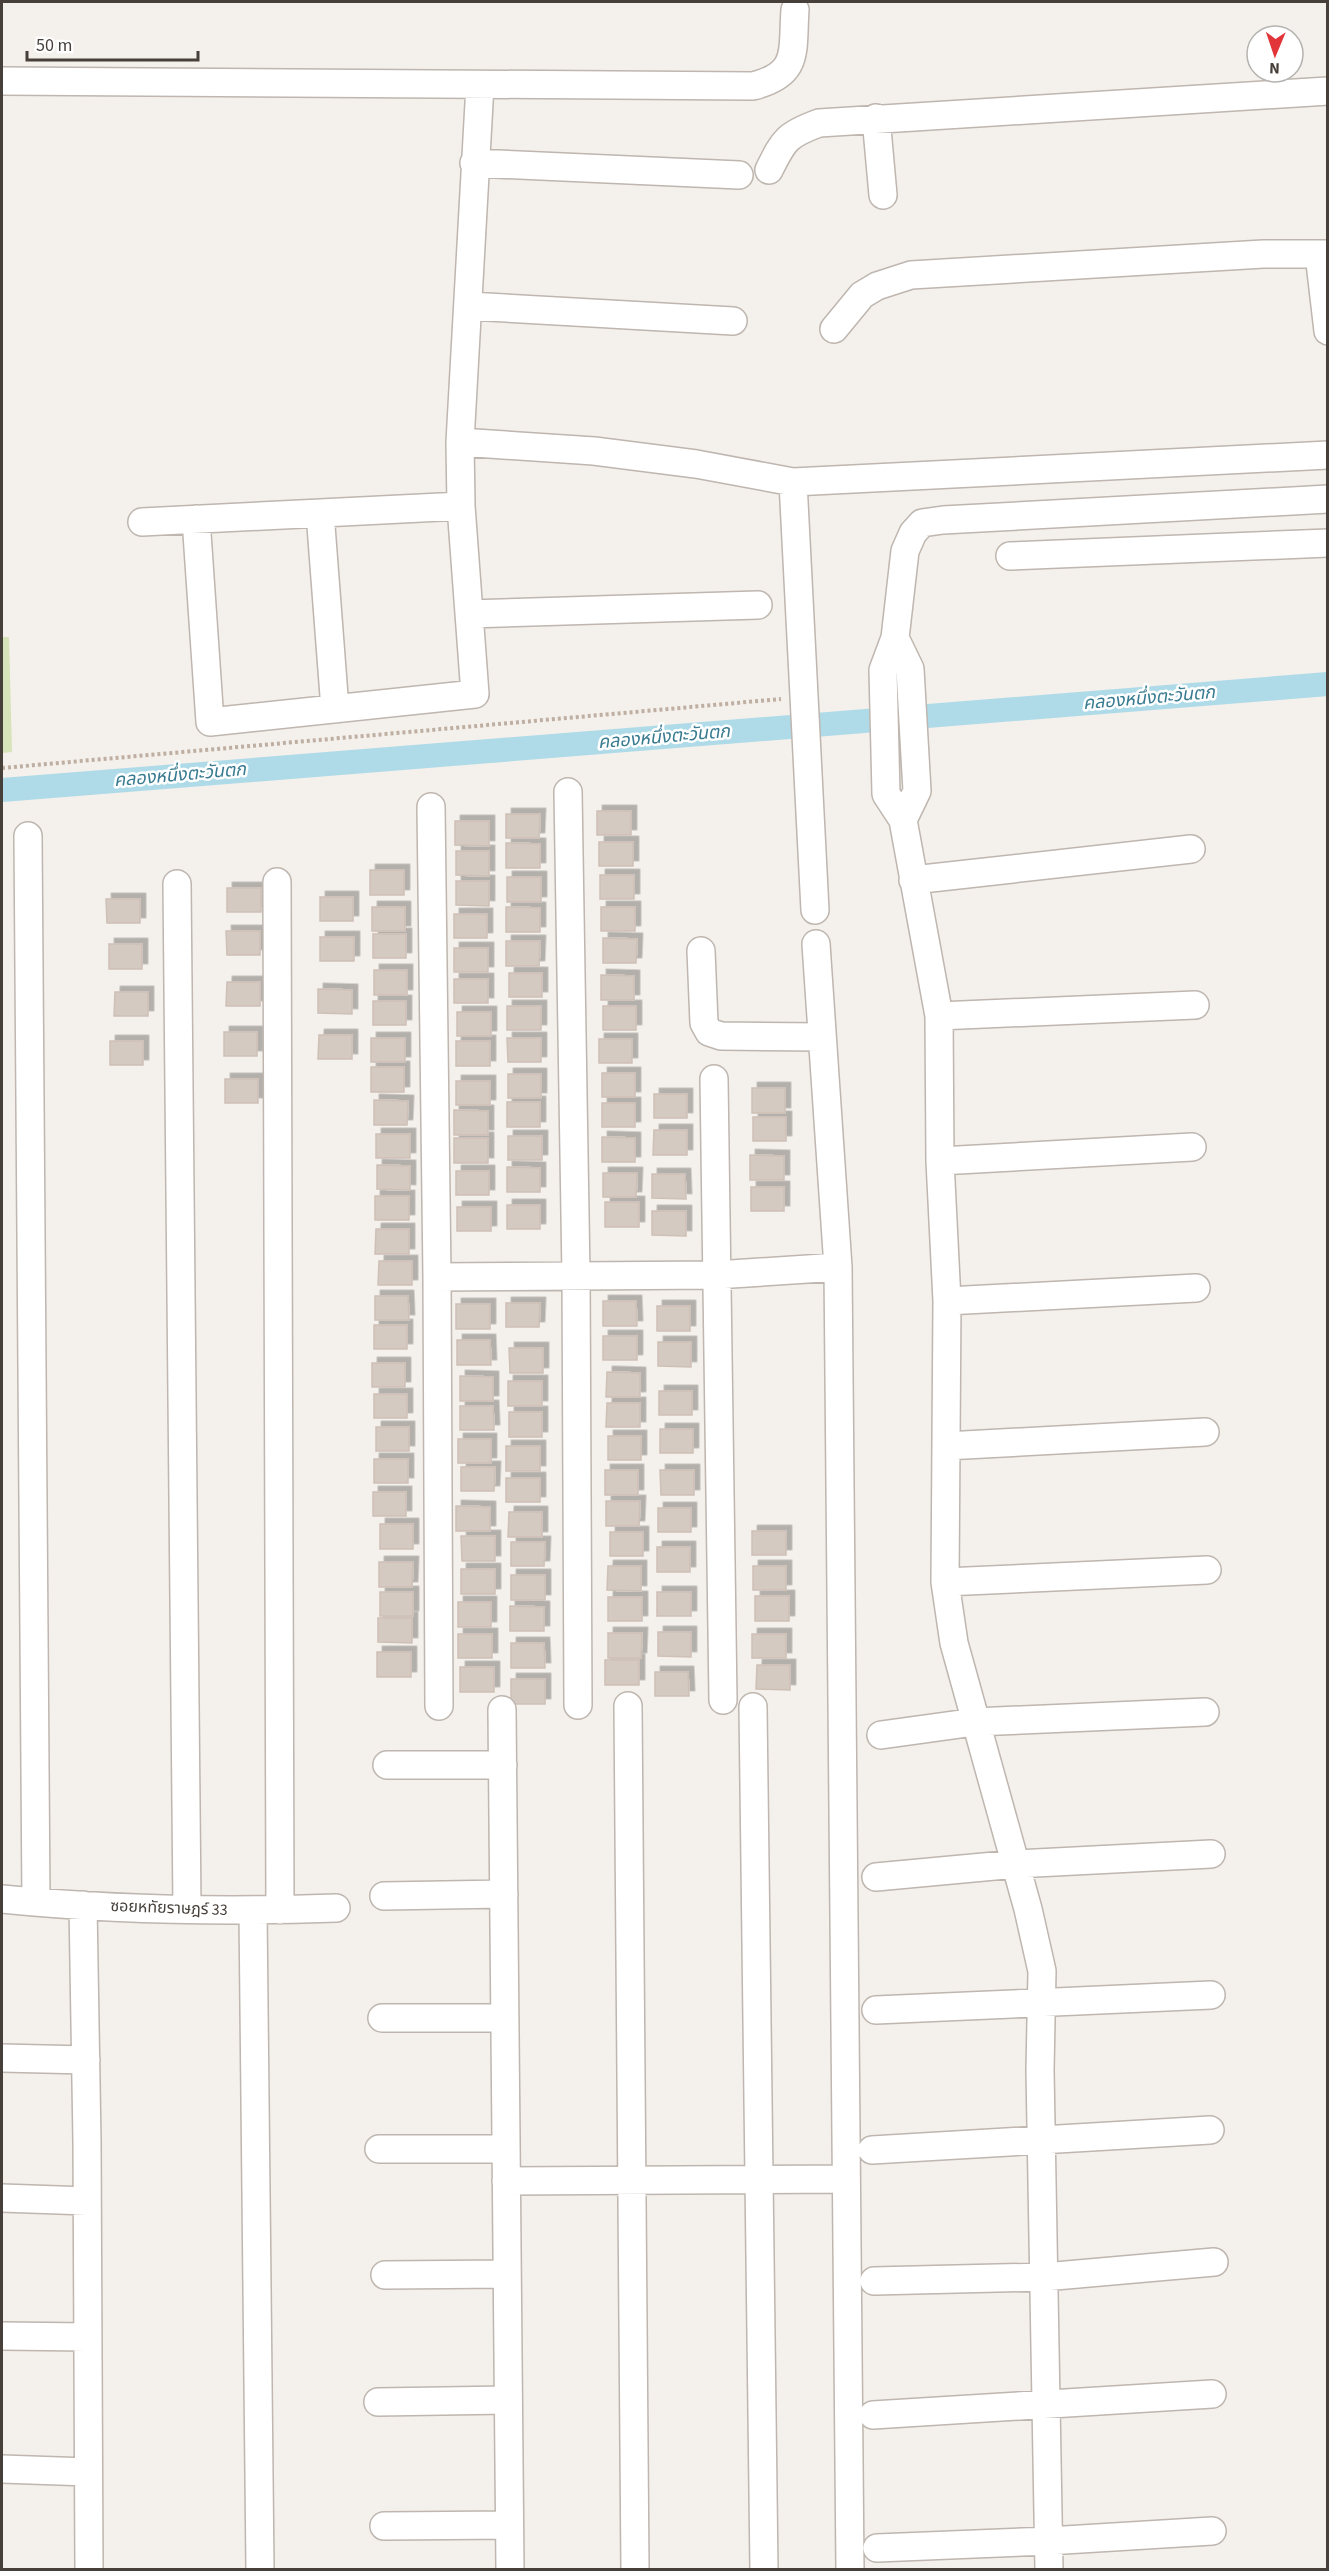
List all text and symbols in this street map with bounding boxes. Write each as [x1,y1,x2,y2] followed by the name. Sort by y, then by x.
[27,24,198,62] scale bar
[1245,24,1305,84] north arrow
[36,33,72,58] text: 50 m
[1269,57,1280,79] text: N
[1082,679,1217,716] water label: คลองหนึ่งตะวันตก
[597,718,732,755] water label: คลองหนึ่งตะวันตก
[113,756,248,793] water label: คลองหนึ่งตะวันตก
[110,1895,228,1921] street label: ซอยหทัยราษฎร์ 33

